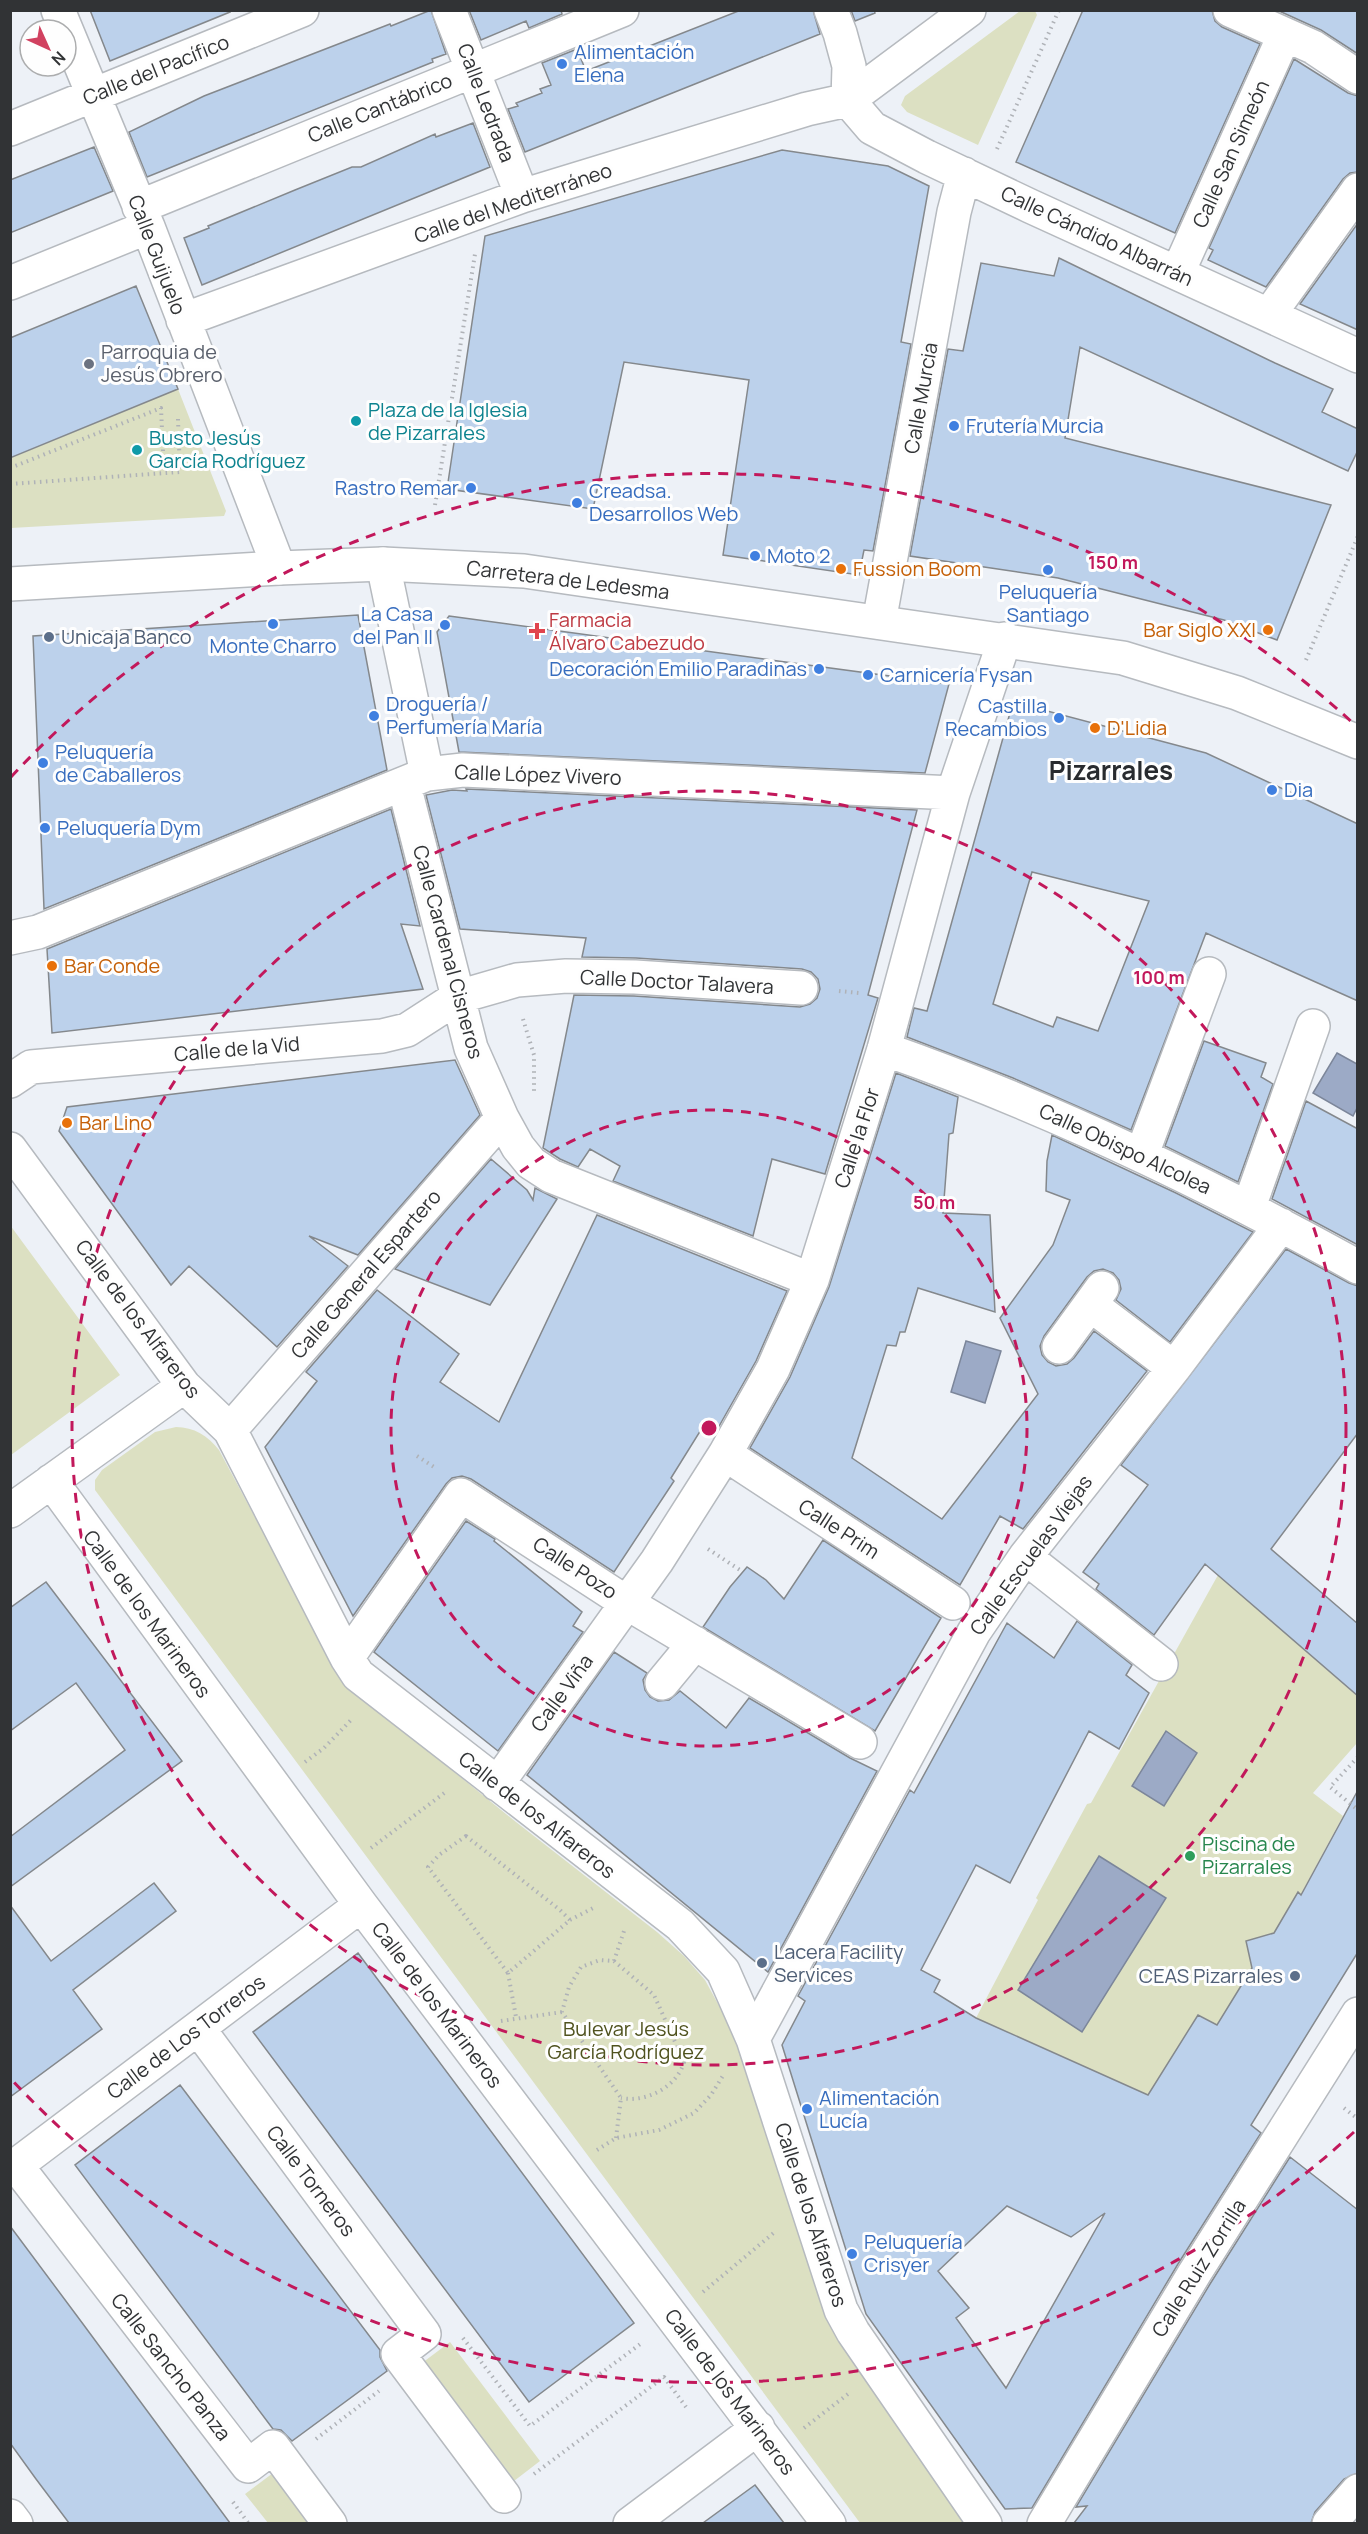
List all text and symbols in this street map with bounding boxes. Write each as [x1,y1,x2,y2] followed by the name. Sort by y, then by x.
[18,18,78,78] north arrow
[79,28,233,111] street label: Calle del Pacífico
[574,38,694,88] place label: Alimentación Elena
[451,40,521,166] street label: Calle Ledrada
[47,47,70,70] text: N
[555,57,569,71] marker: Alimentación Elena
[304,66,456,149] street label: Calle Cantábrico
[1186,76,1275,232] street label: Calle San Simeón
[410,156,615,249] street label: Calle del Mediterráneo
[997,179,1198,292] street label: Calle Cándido Albarrán
[122,191,193,319] street label: Calle Guijuelo
[101,338,223,388] place label: Parroquia de Jesús Obrero
[897,340,944,456] street label: Calle Murcia
[82,357,96,371] marker: Parroquia de Jesús Obrero
[368,396,527,446] place label: Plaza de la Iglesia de Pizarrales
[966,412,1104,439] place label: Frutería Murcia
[349,414,363,428] marker: Plaza de la Iglesia de Pizarrales
[947,419,961,433] marker: Frutería Murcia
[149,424,306,474] place label: Busto Jesús García Rodríguez
[130,443,144,457] marker: Busto Jesús García Rodríguez
[335,474,459,501] place label: Rastro Remar
[589,477,739,527] place label: Creadsa. Desarrollos Web
[464,481,478,495] marker: Rastro Remar
[570,496,584,510] marker: Creadsa. Desarrollos Web
[767,542,830,569] place label: Moto 2
[748,549,762,563] marker: Moto 2
[1088,550,1138,574] text: 150 m
[465,554,671,605] street label: Carretera de Ledesma
[853,555,981,582] place label: Fussion Boom
[834,562,848,576] marker: Fussion Boom
[1041,563,1055,577] marker: Peluquería Santiago
[999,578,1097,628] place label: Peluquería Santiago
[353,600,433,650] place label: La Casa del Pan II
[549,606,705,656] place label: Farmacia Álvaro Cabezudo
[1143,616,1256,643] place label: Bar Siglo XXI
[266,617,280,631] marker: Monte Charro
[438,618,452,632] marker: La Casa del Pan II
[61,623,192,650] place label: Unicaja Banco
[1261,623,1275,637] marker: Bar Siglo XXI
[530,624,544,638] marker: Farmacia Álvaro Cabezudo
[42,630,56,644] marker: Unicaja Banco
[209,632,337,659] place label: Monte Charro
[549,655,807,682] place label: Decoración Emilio Paradinas
[880,661,1033,688] place label: Carnicería Fysan
[812,662,826,676] marker: Decoración Emilio Paradinas
[861,668,875,682] marker: Carnicería Fysan
[386,690,542,740] place label: Droguería / Perfumería María
[945,692,1047,742] place label: Castilla Recambios
[367,709,381,723] marker: Droguería / Perfumería María
[1052,711,1066,725] marker: Castilla Recambios
[1107,714,1167,741] place label: D'Lidia
[1088,721,1102,735] marker: D'Lidia
[55,738,181,788] place label: Peluquería de Caballeros
[1049,752,1173,788] district label: Pizarrales
[36,756,50,770] marker: Peluquería de Caballeros
[454,758,622,791] street label: Calle López Vivero
[1284,776,1313,803] place label: Dia
[1265,783,1279,797] marker: Dia
[57,814,201,841] place label: Peluquería Dym
[38,821,52,835] marker: Peluquería Dym
[407,842,490,1062] street label: Calle Cardenal Cisneros
[64,952,160,979] place label: Bar Conde
[45,959,59,973] marker: Bar Conde
[580,963,775,1000] street label: Calle Doctor Talavera
[1133,965,1185,989] text: 100 m
[173,1030,301,1067] street label: Calle de la Vid
[828,1084,885,1191] street label: Calle la Flor
[1035,1097,1216,1200] street label: Calle Obispo Alcolea
[79,1109,152,1136] place label: Bar Lino
[60,1116,74,1130] marker: Bar Lino
[285,1183,447,1364] street label: Calle General Espartero
[913,1190,955,1214] text: 50 m
[70,1234,207,1404] street label: Calle de los Alfareros
[699,1418,719,1438] centre of rings
[963,1469,1098,1640] street label: Calle Escuelas Viejas
[794,1492,885,1565] street label: Calle Prim
[77,1524,218,1703] street label: Calle de los Marineros
[528,1530,623,1605] street label: Calle Pozo
[524,1648,599,1737] street label: Calle Viña
[453,1745,621,1884] street label: Calle de los Alfareros
[1202,1830,1295,1880] place label: Piscina de Pizarrales
[1183,1849,1197,1863] marker: Piscina de Pizarrales
[366,1916,509,2093] street label: Calle de los Marineros
[774,1938,904,1988] place label: Lacera Facility Services
[755,1956,769,1970] marker: Lacera Facility Services
[1139,1962,1283,1989] place label: CEAS Pizarrales
[101,1968,270,2105] street label: Calle de Los Torreros
[1288,1969,1302,1983] marker: CEAS Pizarrales
[548,2015,704,2065] park label: Bulevar Jesús García Rodríguez
[819,2084,939,2134] place label: Alimentación Lucía
[800,2102,814,2116] marker: Alimentación Lucía
[769,2119,854,2310] street label: Calle de los Alfareros
[261,2120,362,2242] street label: Calle Torneros
[1145,2194,1252,2342] street label: Calle Ruiz Zorrilla
[864,2228,963,2278] place label: Peluquería Crisyer
[845,2247,859,2261] marker: Peluquería Crisyer
[105,2287,237,2446] street label: Calle Sancho Panza
[659,2303,802,2480] street label: Calle de los Marineros

